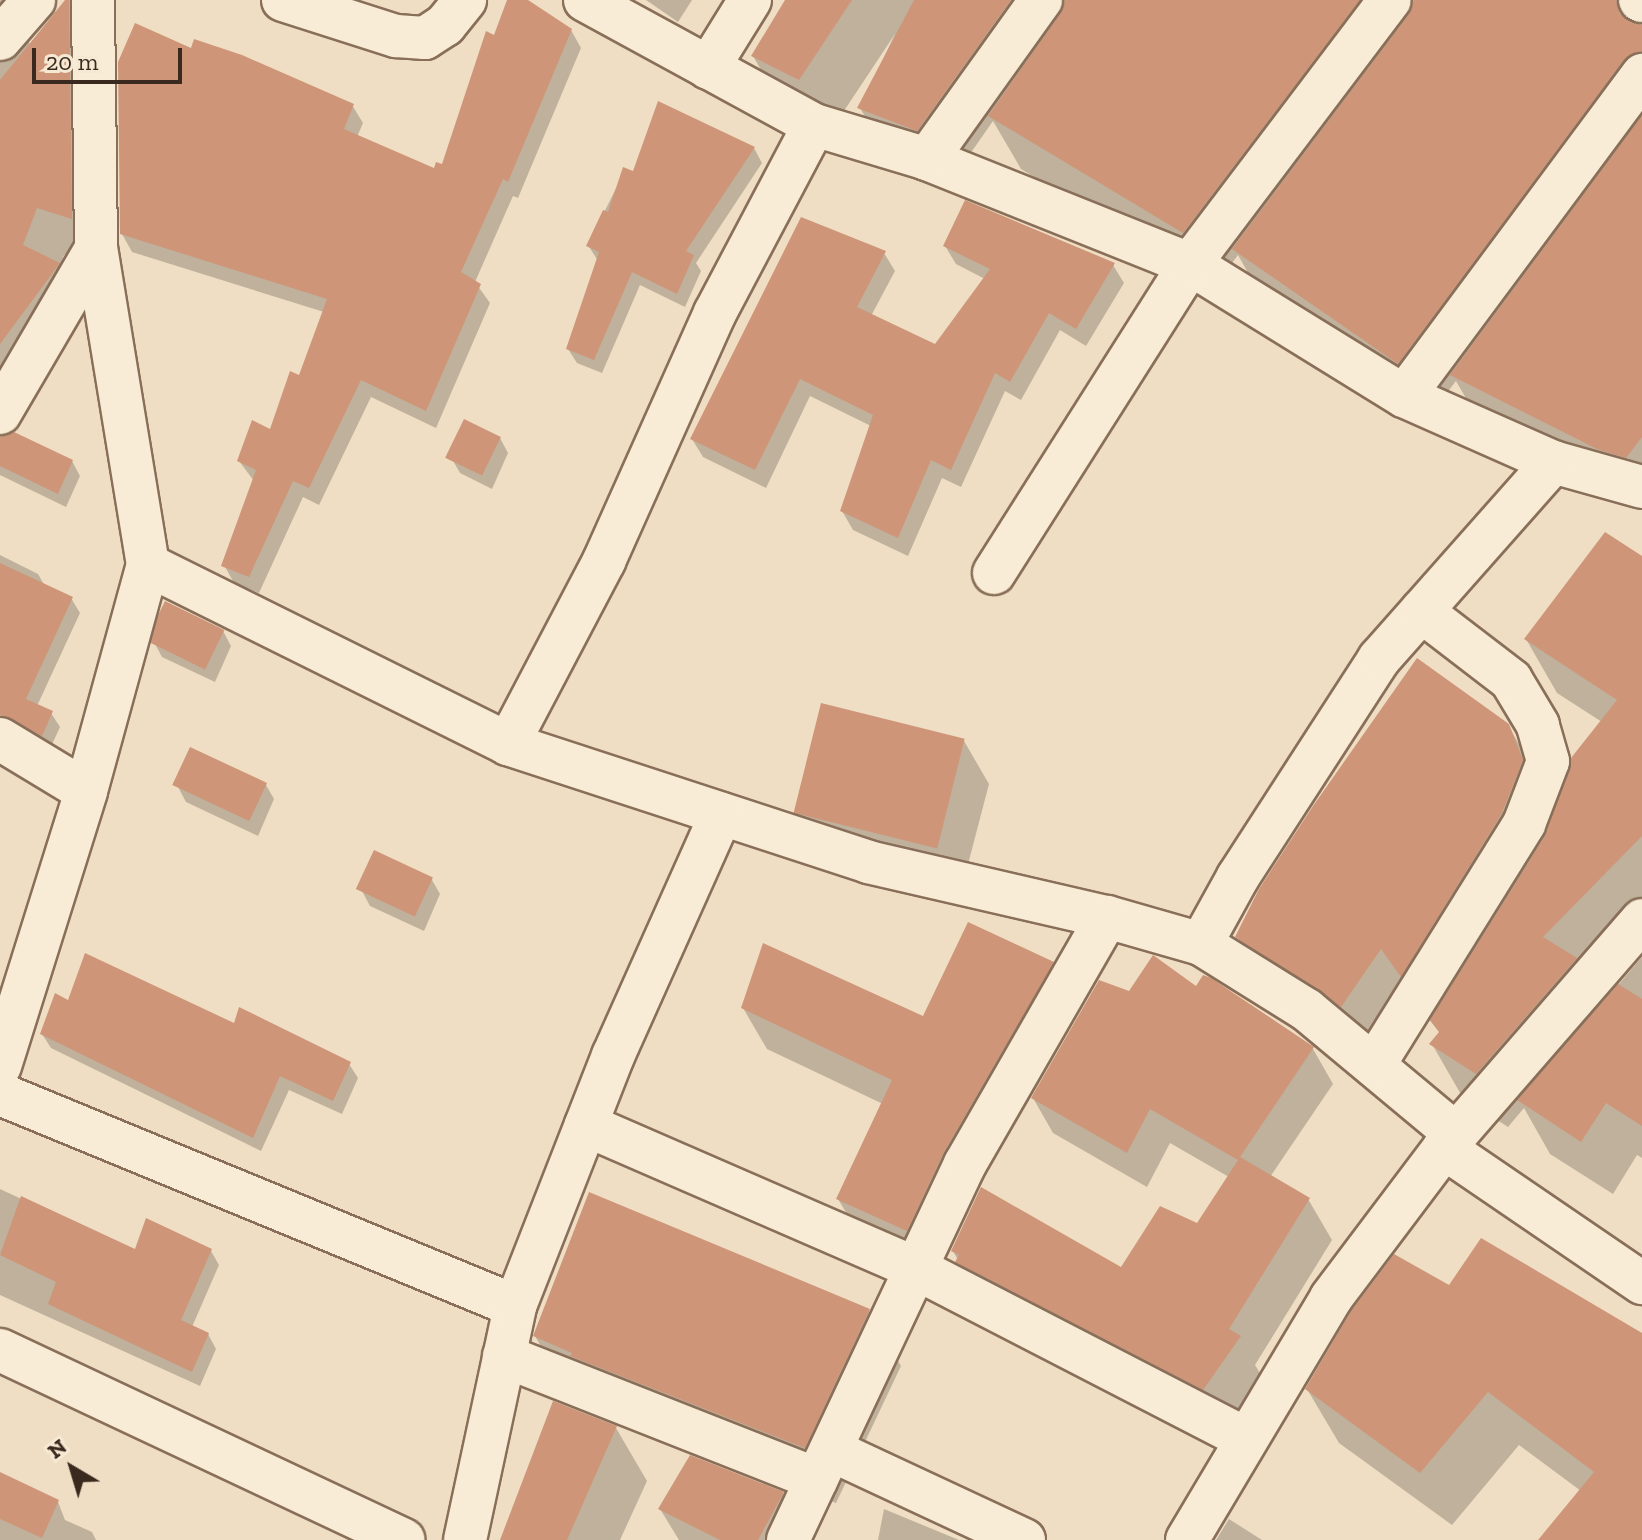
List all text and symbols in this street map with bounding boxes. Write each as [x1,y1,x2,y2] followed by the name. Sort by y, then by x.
[36,32,186,82] scale bar
[46,47,98,76] text: 20 m
[32,1428,112,1508] north arrow
[42,1433,72,1464] text: N

